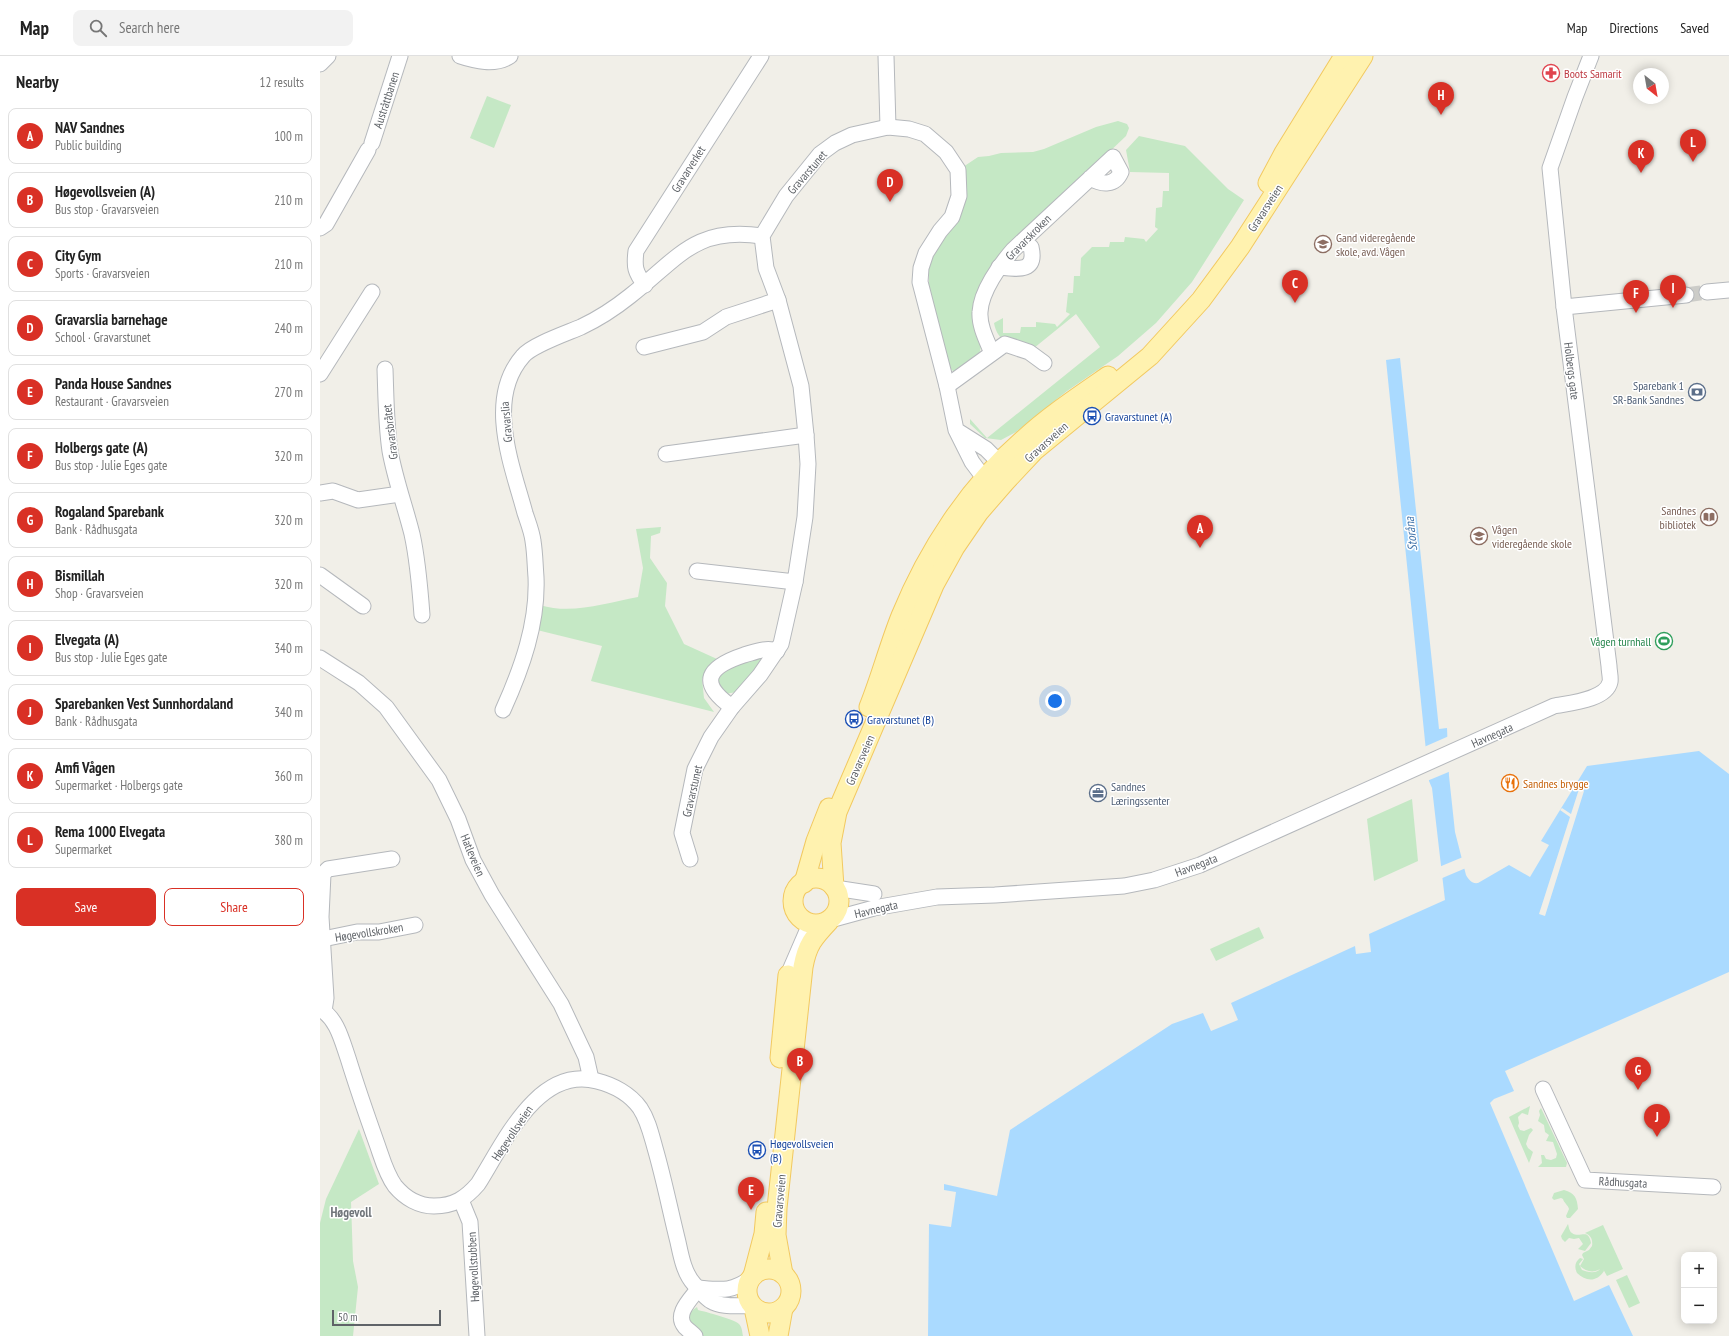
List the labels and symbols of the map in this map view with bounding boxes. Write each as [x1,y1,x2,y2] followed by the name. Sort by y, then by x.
[1541,63,1561,83] pharmacy icon: Boots Samarit
[1564,66,1622,81] place label: Boots Samarit
[1633,68,1669,104] north arrow
[370,70,402,130] street label: Austråttbanen
[1428,82,1454,115] pin: H
[1680,129,1706,162] pin: L
[1628,140,1654,173] pin: K
[668,142,709,195] street label: Gravarverket
[784,147,830,197] street label: Gravarstunet
[877,169,903,202] pin: D
[1244,182,1286,234] street label: Gravarsveien
[1002,211,1054,263] street label: Gravarskroken
[1336,230,1416,259] place label: Gand videregående skole, avd. Vågen
[1313,234,1333,254] school or university icon: Gand videregående skole, avd. Vågen
[1282,270,1308,303] pin: C
[1660,275,1686,308] pin: I
[1623,280,1649,313] pin: F
[1561,341,1583,401] street label: Holbergs gate
[1613,378,1684,407] place label: Sparebank 1 SR-Bank Sandnes
[1687,382,1707,402] bank icon: Sparebank 1 SR-Bank Sandnes
[497,401,515,443] street label: Gravarslia
[379,403,401,460] street label: Gravarsbråtet
[1082,406,1102,426] bus stop icon: Gravarstunet (A)
[1105,409,1172,424] place label: Gravarstunet (A)
[1021,419,1071,465] street label: Gravarsveien
[1660,503,1696,532] place label: Sandnes bibliotek
[1699,507,1719,527] library icon: Sandnes bibliotek
[1187,515,1213,548] pin: A
[1401,515,1421,552] water label: Storåna
[1491,522,1572,551] place label: Vågen videregående skole
[1469,526,1489,546] school or university icon: Vågen videregående skole
[1654,631,1674,651] sports icon: Vågen turnhall
[1589,634,1651,649] place label: Vågen turnhall
[1045,691,1065,711] your location
[844,709,864,729] bus stop icon: Gravarstunet (B)
[867,712,934,727] place label: Gravarstunet (B)
[1469,719,1515,751] street label: Havnegata
[842,733,878,787] street label: Gravarsveien
[679,763,705,818] street label: Gravarstunet
[1500,773,1520,793] restaurant icon: Sandnes brygge
[1523,776,1589,791] place label: Sandnes brygge
[1111,779,1170,808] place label: Sandnes Læringssenter
[1088,783,1108,803] office icon: Sandnes Læringssenter
[457,832,489,878] street label: Hatleveien
[1173,850,1219,880] street label: Havnegata
[853,897,899,921] street label: Havnegata
[334,919,404,945] street label: Høgevollskroken
[787,1048,813,1081] pin: B
[1625,1057,1651,1090] pin: G
[488,1102,536,1164] street label: Høgevollsveien
[1644,1104,1670,1137] pin: J
[770,1136,834,1165] place label: Høgevollsveien (B)
[747,1140,767,1160] bus stop icon: Høgevollsveien (B)
[1598,1173,1648,1191] street label: Rådhusgata
[769,1174,789,1228] street label: Gravarsveien
[738,1177,764,1210] pin: E
[330,1204,372,1221] district label: Høgevoll
[464,1232,482,1302] street label: Høgevollstubben
[332,1308,441,1327] scale bar

